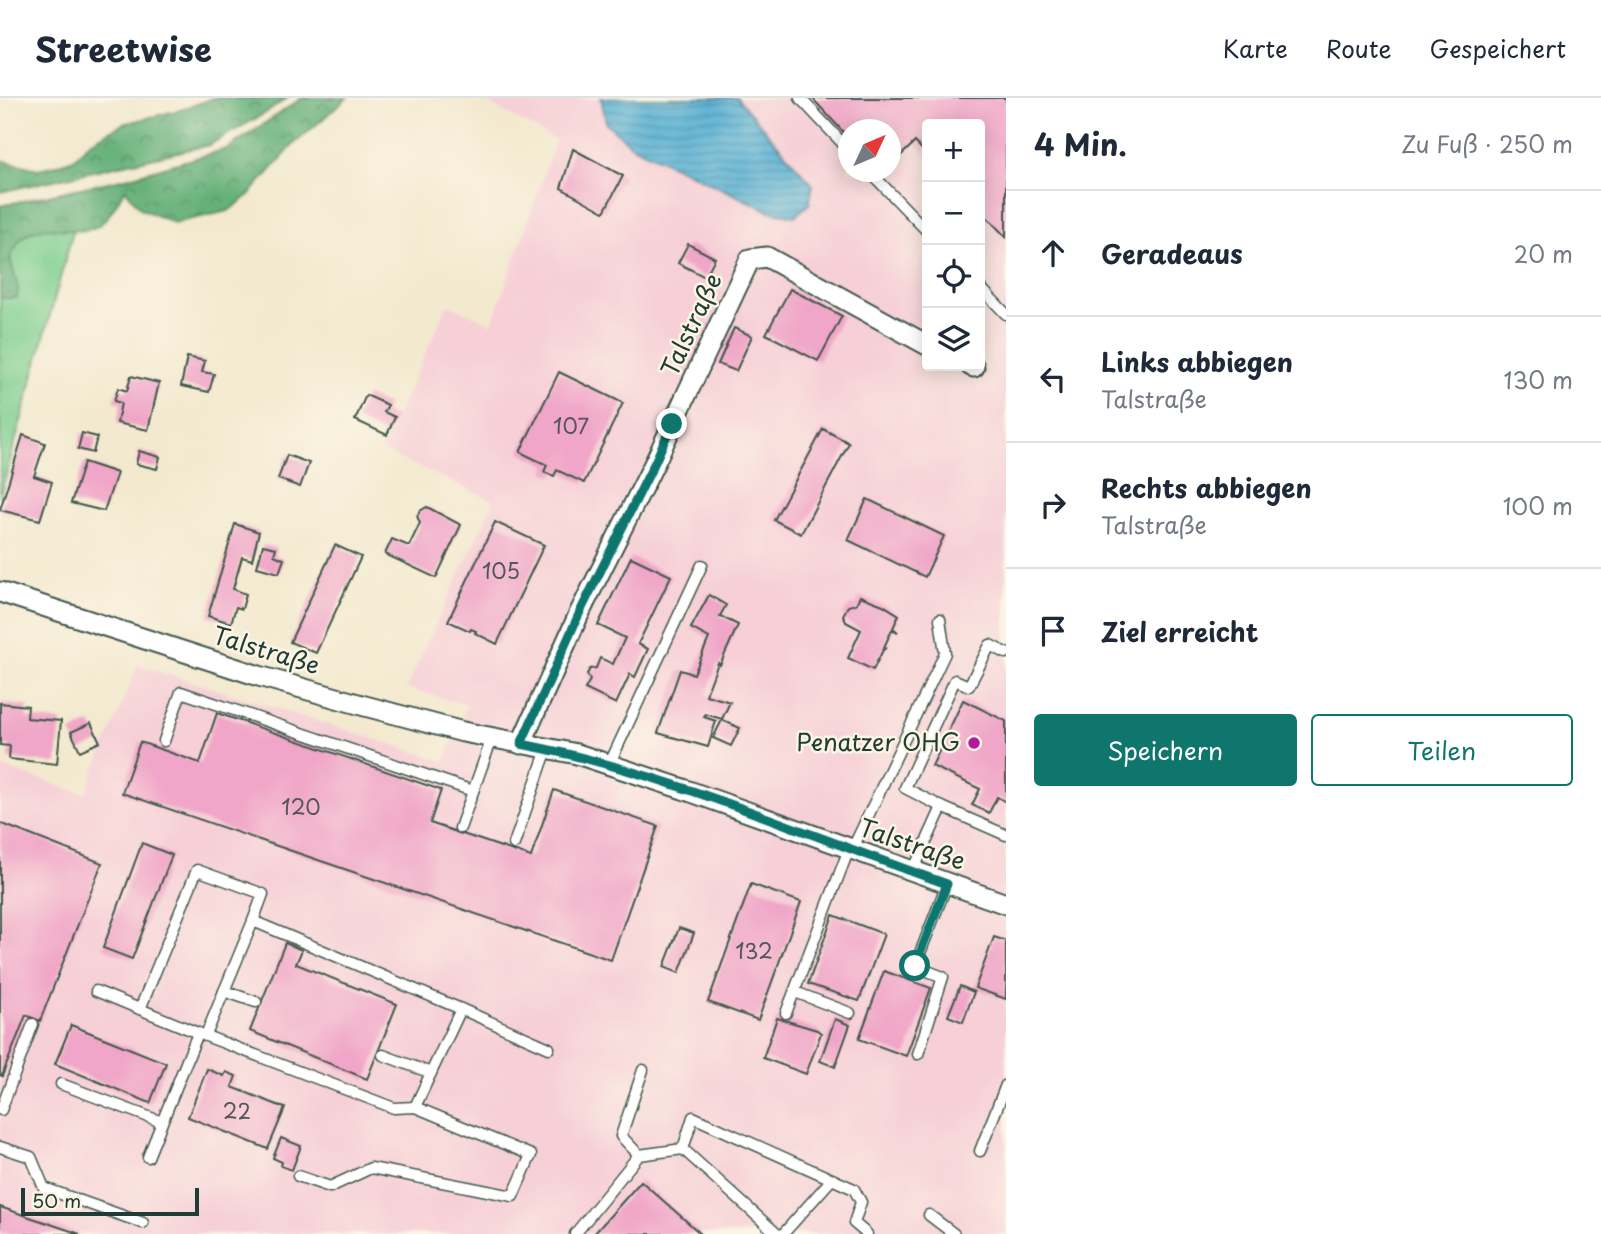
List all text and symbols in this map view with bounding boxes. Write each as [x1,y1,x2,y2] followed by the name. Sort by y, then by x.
[35,23,212,73] text: Streetwise
[1223,30,1288,66] text: Karte
[1326,30,1392,66] text: Route
[1430,30,1566,66] text: Gespeichert
[838,119,901,182] north arrow
[922,119,985,371] map controls
[922,119,985,182] button: +
[1034,121,1127,166] text: 4 Min.
[1401,126,1573,161] text: Zu Fuß · 250 m
[922,182,985,245] button: −
[1034,234,1072,272] icon: ahead
[1101,234,1243,273] text: Geradeaus
[1514,236,1573,271] text: 20 m
[922,245,985,308] button: locate
[651,267,730,382] street label: Talstraße
[922,308,985,371] button: layers
[1101,342,1293,381] text: Links abbiegen
[1034,360,1072,398] icon: left
[1503,362,1573,397] text: 130 m
[1101,381,1207,416] text: Talstraße
[656,408,687,439] route end
[553,409,589,441] house number: 107
[1101,468,1312,507] text: Rechts abbiegen
[1034,486,1072,524] icon: right
[1503,488,1573,523] text: 100 m
[1101,507,1207,542] text: Talstraße
[482,554,520,586] house number: 105
[1034,612,1072,650] icon: arrive
[1101,612,1259,651] text: Ziel erreicht
[209,616,325,682] street label: Talstraße
[1034,714,1297,786] button: Speichern
[1311,714,1573,786] button: Teilen
[796,723,960,759] place label: Penatzer OHG
[966,735,982,751] marker: Penatzer OHG
[281,790,321,822] house number: 120
[855,808,971,878] street label: Talstraße
[735,934,773,966] house number: 132
[899,950,930,981] route start
[223,1094,251,1126] house number: 22
[21,1185,200,1217] scale bar
[32,1186,81,1214] text: 50 m

